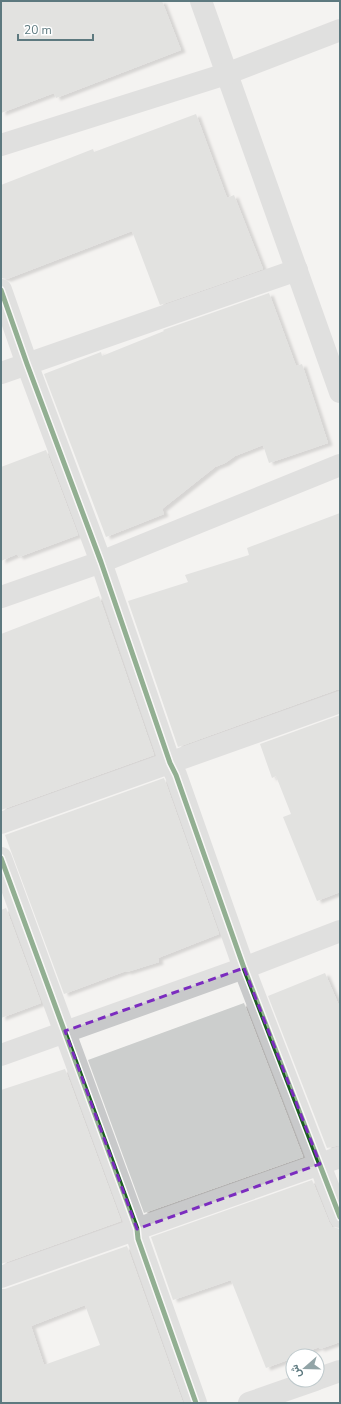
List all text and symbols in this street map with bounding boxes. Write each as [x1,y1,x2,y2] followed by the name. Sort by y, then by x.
[18,16,93,42] scale bar
[24,22,52,38] text: 20 m
[285,1348,325,1388] north arrow
[287,1362,305,1380] text: ش

